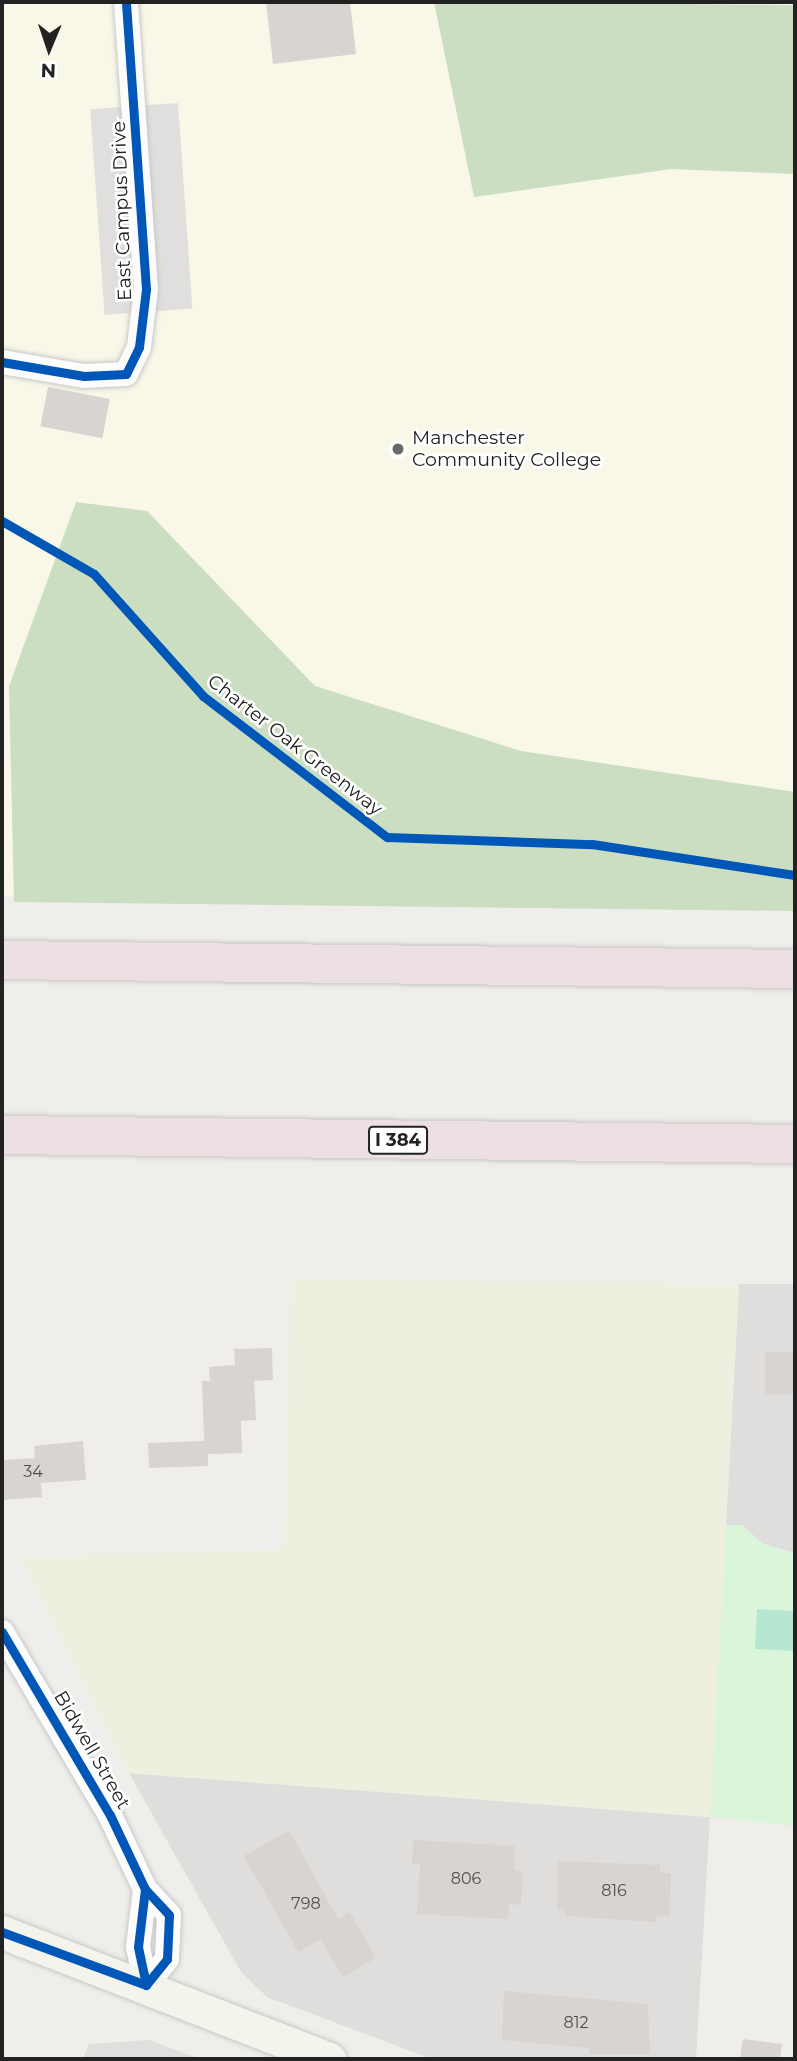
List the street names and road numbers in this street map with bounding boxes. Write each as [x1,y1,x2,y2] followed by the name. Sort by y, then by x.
[107,121,137,301] street label: East Campus Drive
[203,670,387,820] street label: Charter Oak Greenway
[366,1126,430,1154] road number: I 384
[49,1687,135,1813] street label: Bidwell Street

